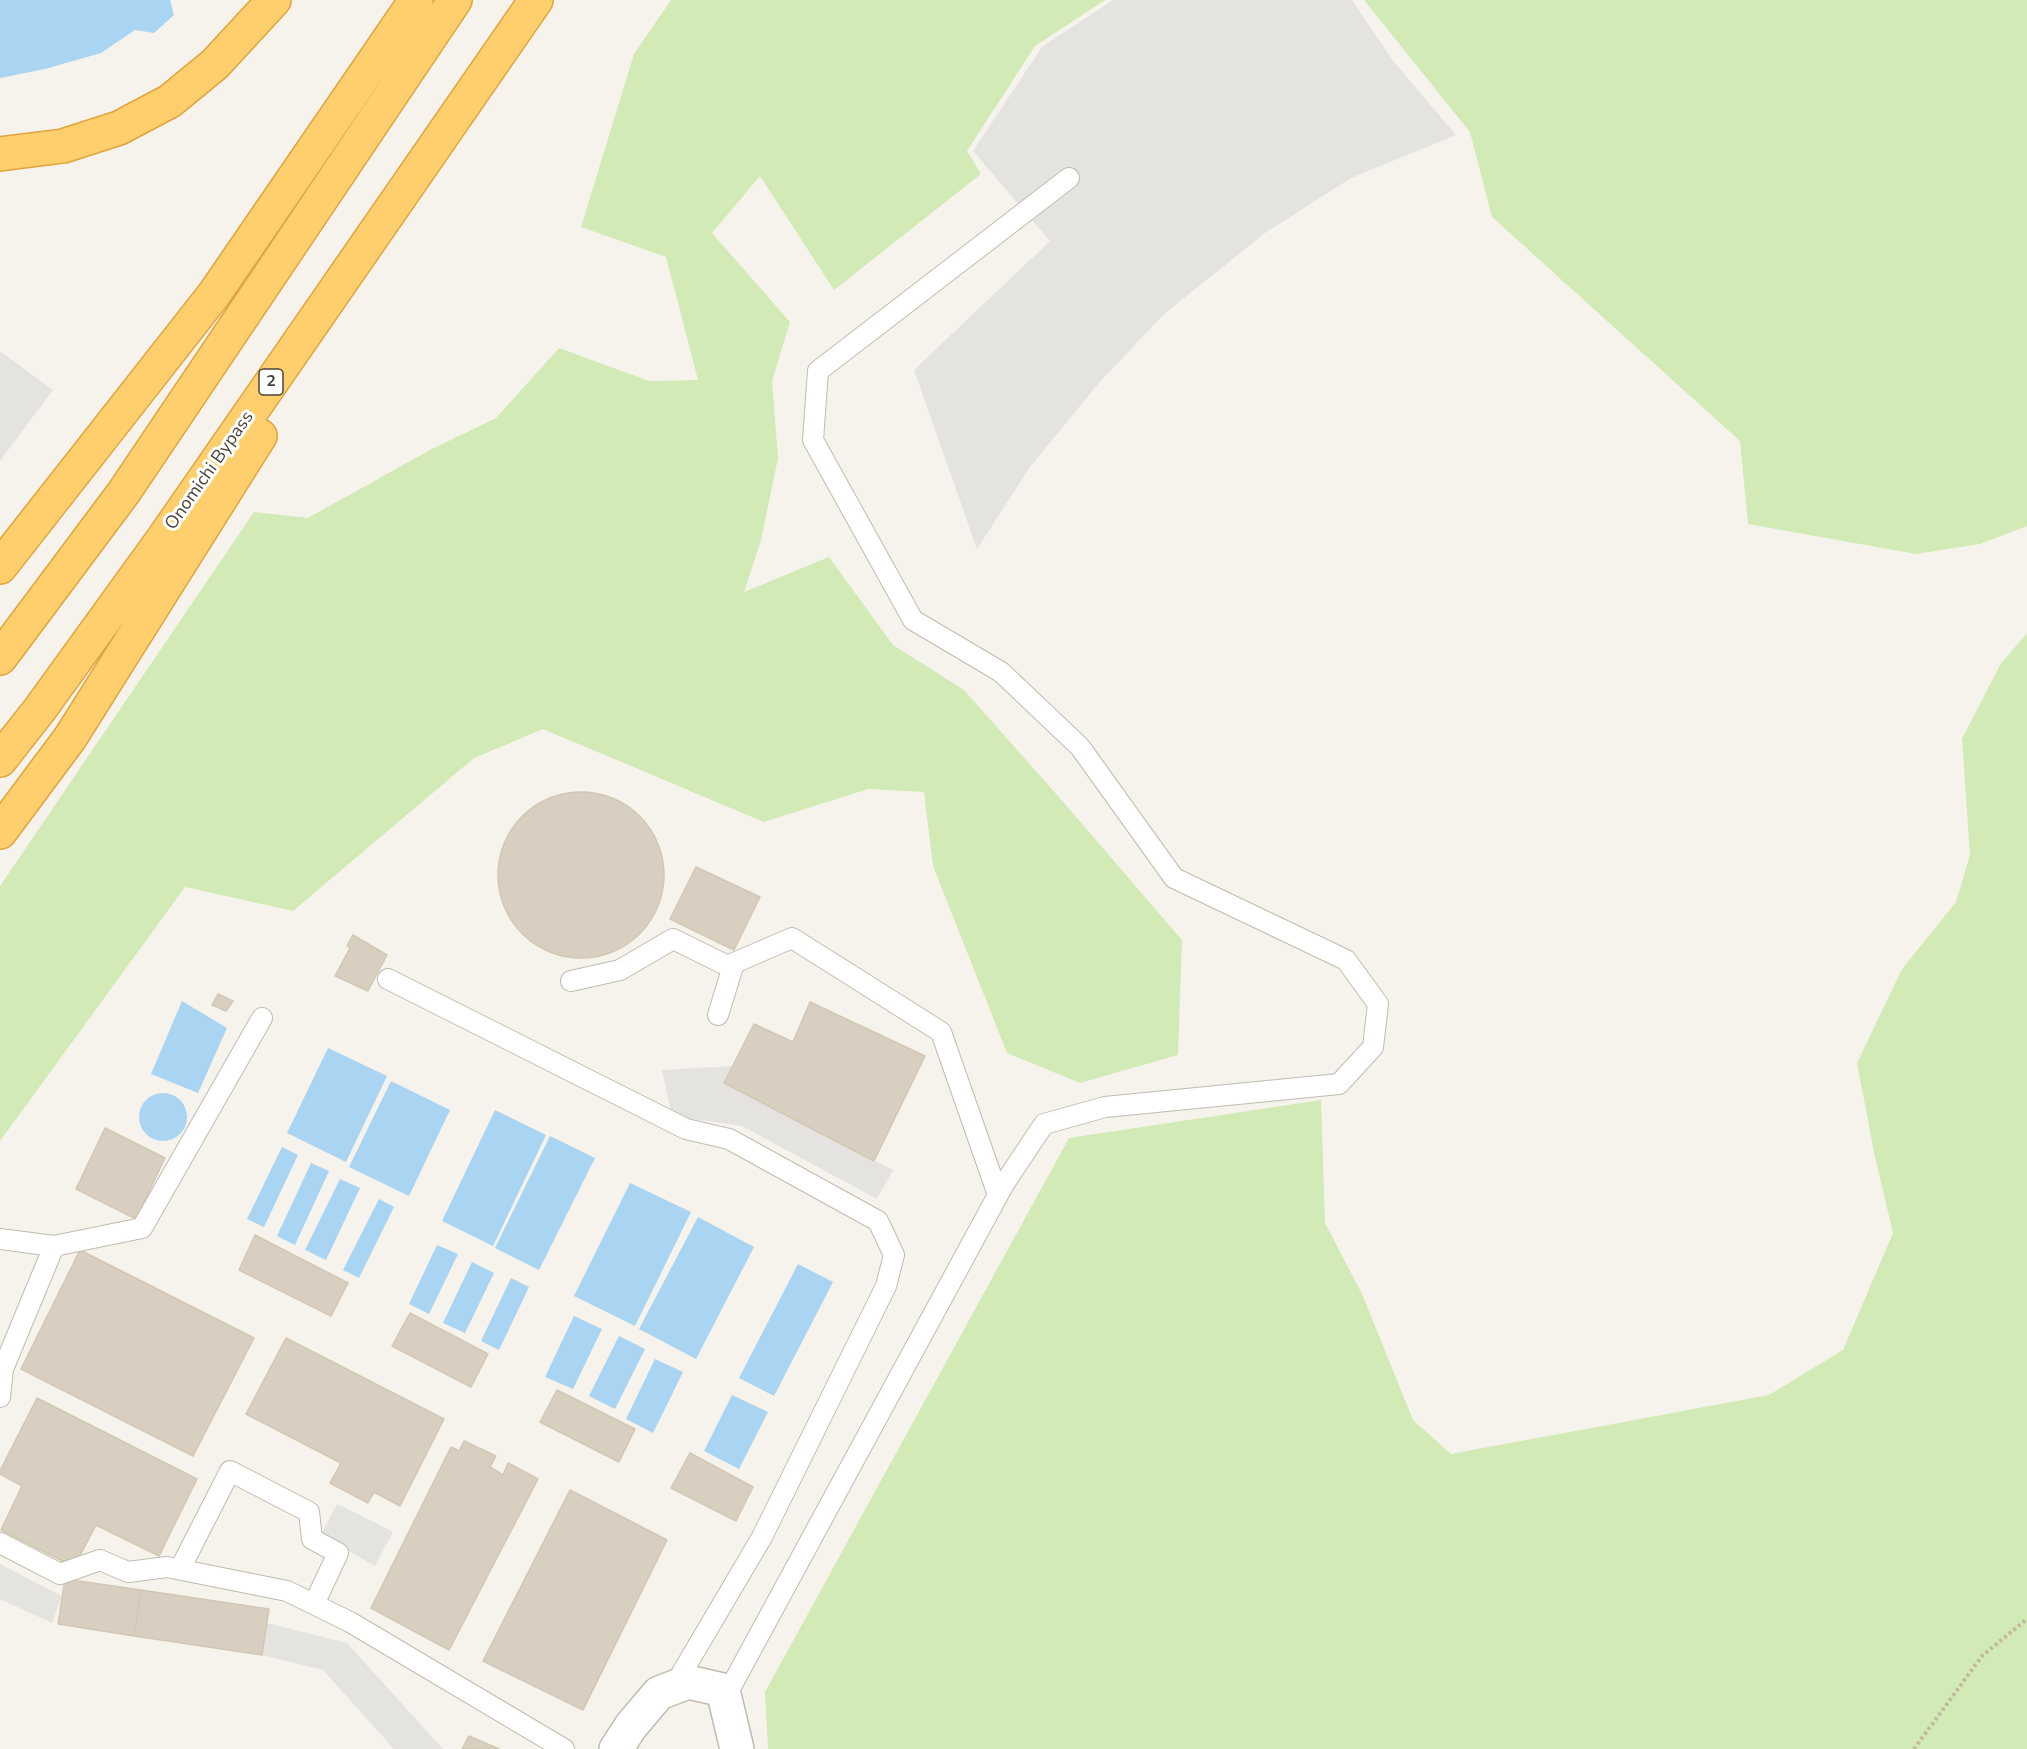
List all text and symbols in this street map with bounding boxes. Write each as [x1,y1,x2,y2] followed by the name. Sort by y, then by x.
[259,369,283,395] road number: 2
[161,408,259,534] street label: Onomichi Bypass

